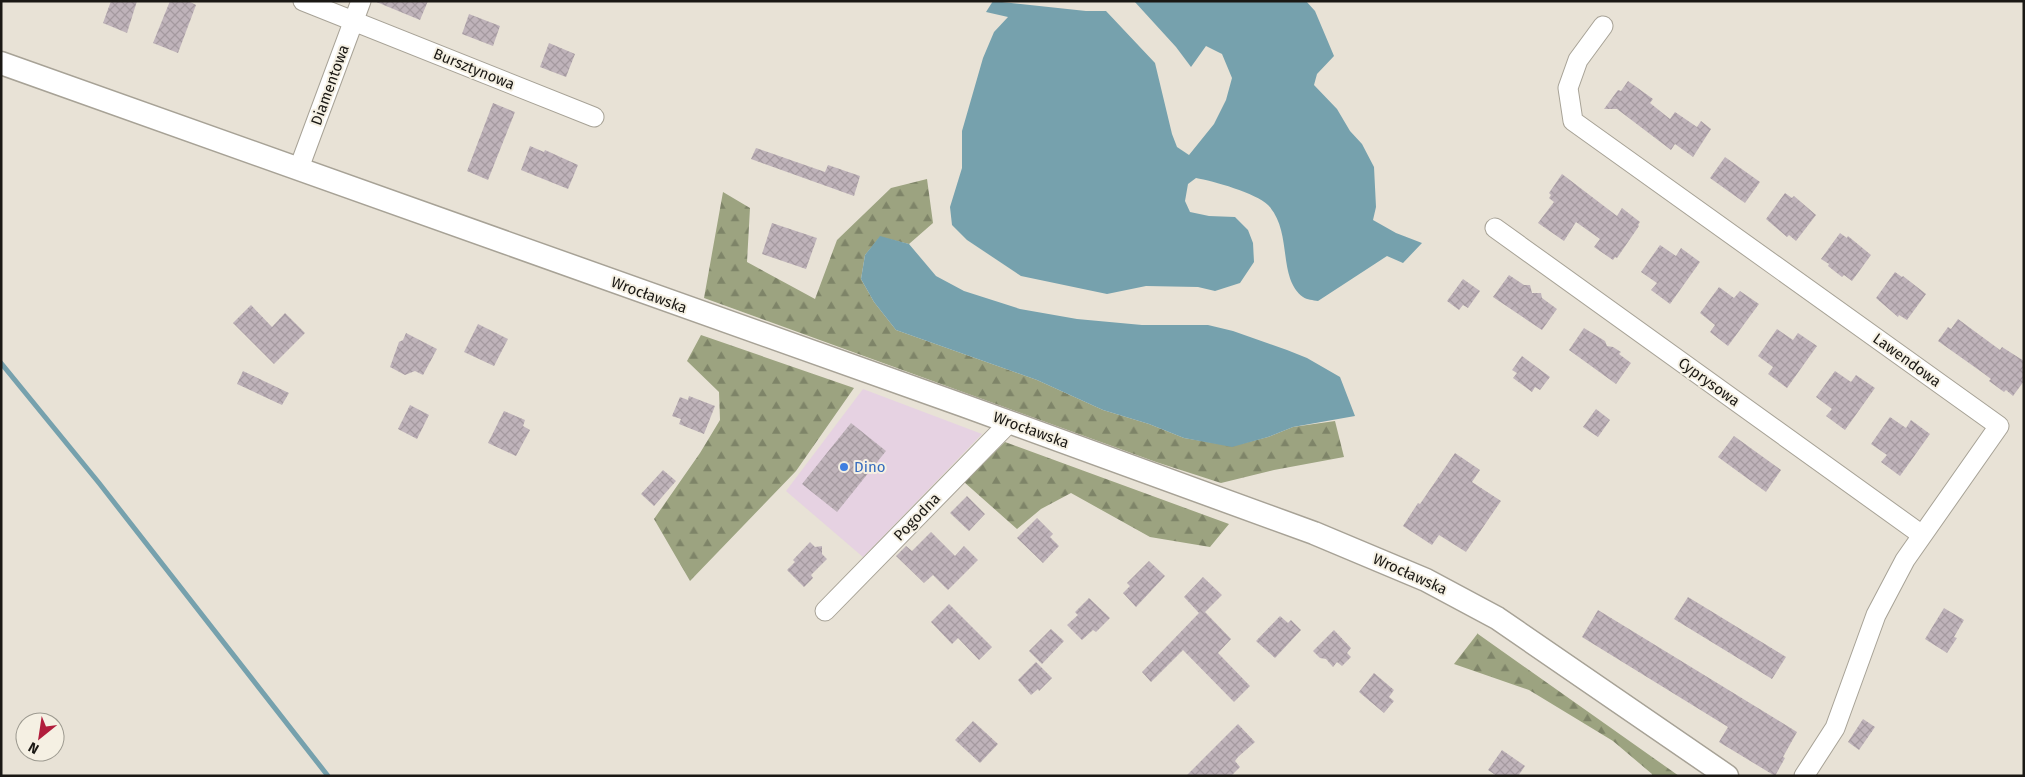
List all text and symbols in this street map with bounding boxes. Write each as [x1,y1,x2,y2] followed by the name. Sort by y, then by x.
[307,42,353,128] street label: Diamentowa
[431,45,517,93] street label: Bursztynowa
[609,273,689,317] street label: Wrocławska
[1870,329,1944,391] street label: Lawendowa
[1675,354,1743,410] street label: Cyprysowa
[991,408,1071,452] street label: Wrocławska
[854,458,885,476] place label: Dino
[838,461,850,473] marker: Dino
[890,489,944,545] street label: Pogodna
[1370,550,1450,598] street label: Wrocławska
[15,712,65,762] north arrow
[25,738,42,758] text: N

